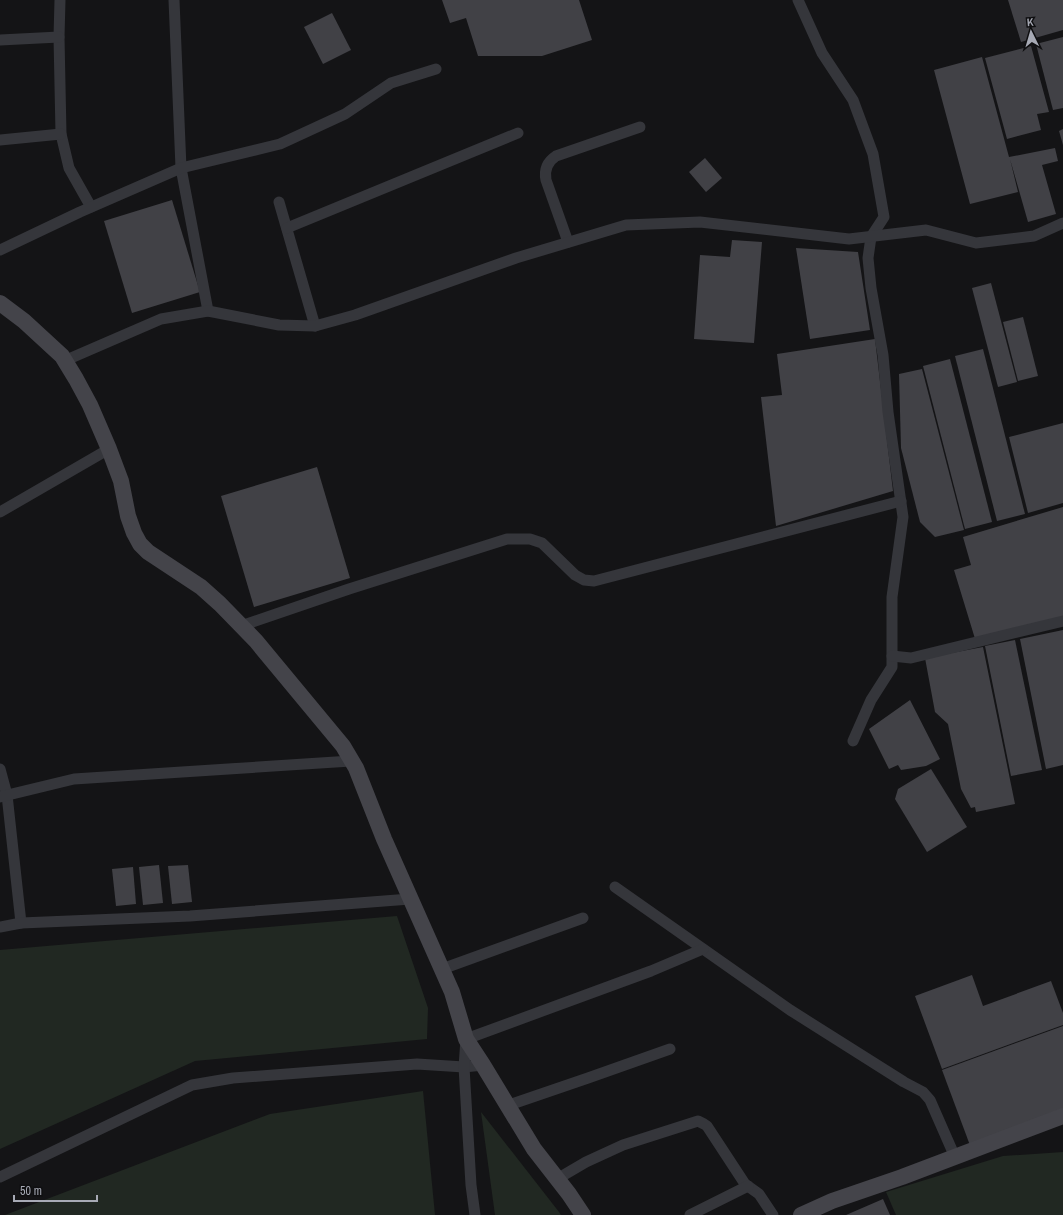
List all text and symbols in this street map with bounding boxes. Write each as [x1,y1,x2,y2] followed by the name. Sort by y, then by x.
[1011,12,1051,52] north arrow
[1026,15,1034,29] text: K
[14,1177,97,1203] scale bar
[20,1183,42,1199] text: 50 m

